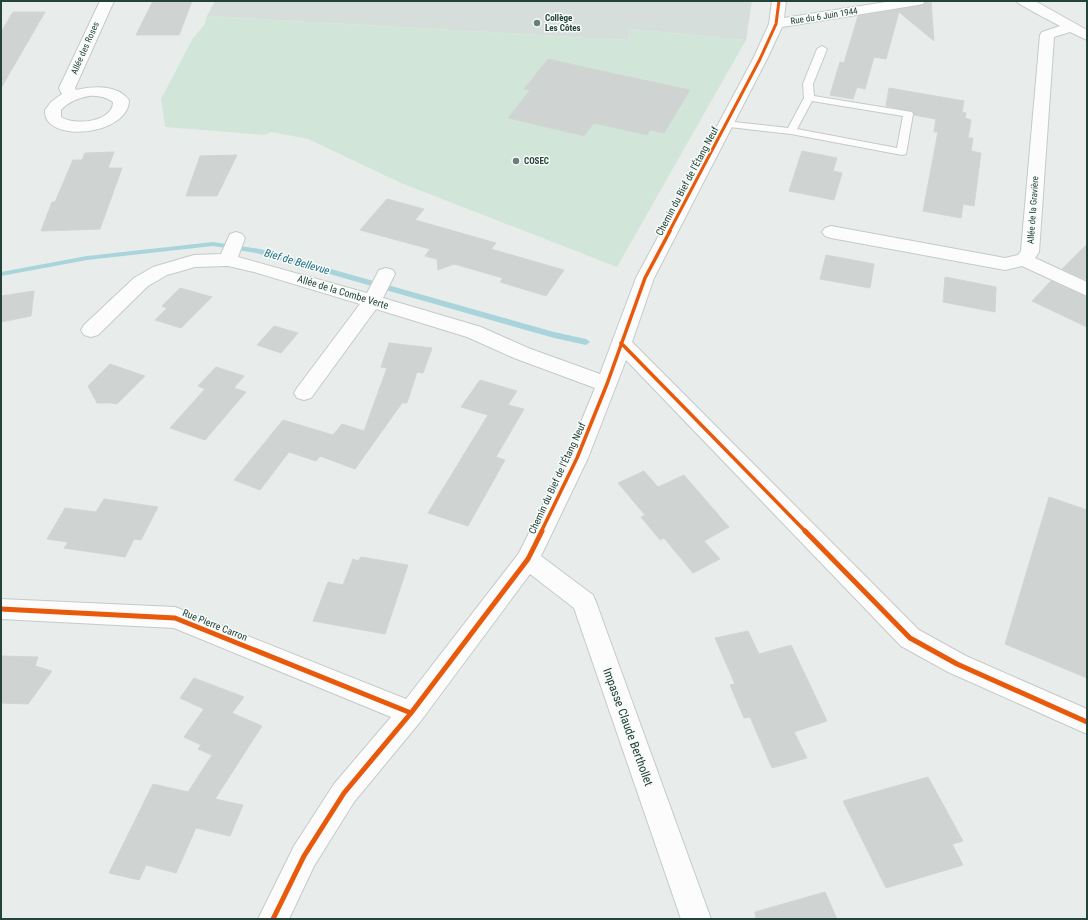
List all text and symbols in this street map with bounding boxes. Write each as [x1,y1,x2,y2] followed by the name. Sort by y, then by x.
[790,6,859,26] street label: Rue du 6 Juin 1944
[545,13,581,33] place label: Collège Les Côtes
[532,18,542,28] marker: Collège Les Côtes
[69,20,101,76] street label: Allée des Roses
[653,123,721,237] street label: Chemin du Bief de l'Étang Neuf
[511,156,521,166] marker: COSEC
[524,156,549,166] place label: COSEC
[1026,176,1040,244] street label: Allée de la Gravière
[263,246,331,278] water label: Bief de Bellevue
[296,273,390,311] street label: Allée de la Combe Verte
[525,419,588,536] street label: Chemin du Bief de l'Étang Neuf
[181,607,249,643] street label: Rue Pierre Carron
[600,666,656,788] street label: Impasse Claude Berthollet

